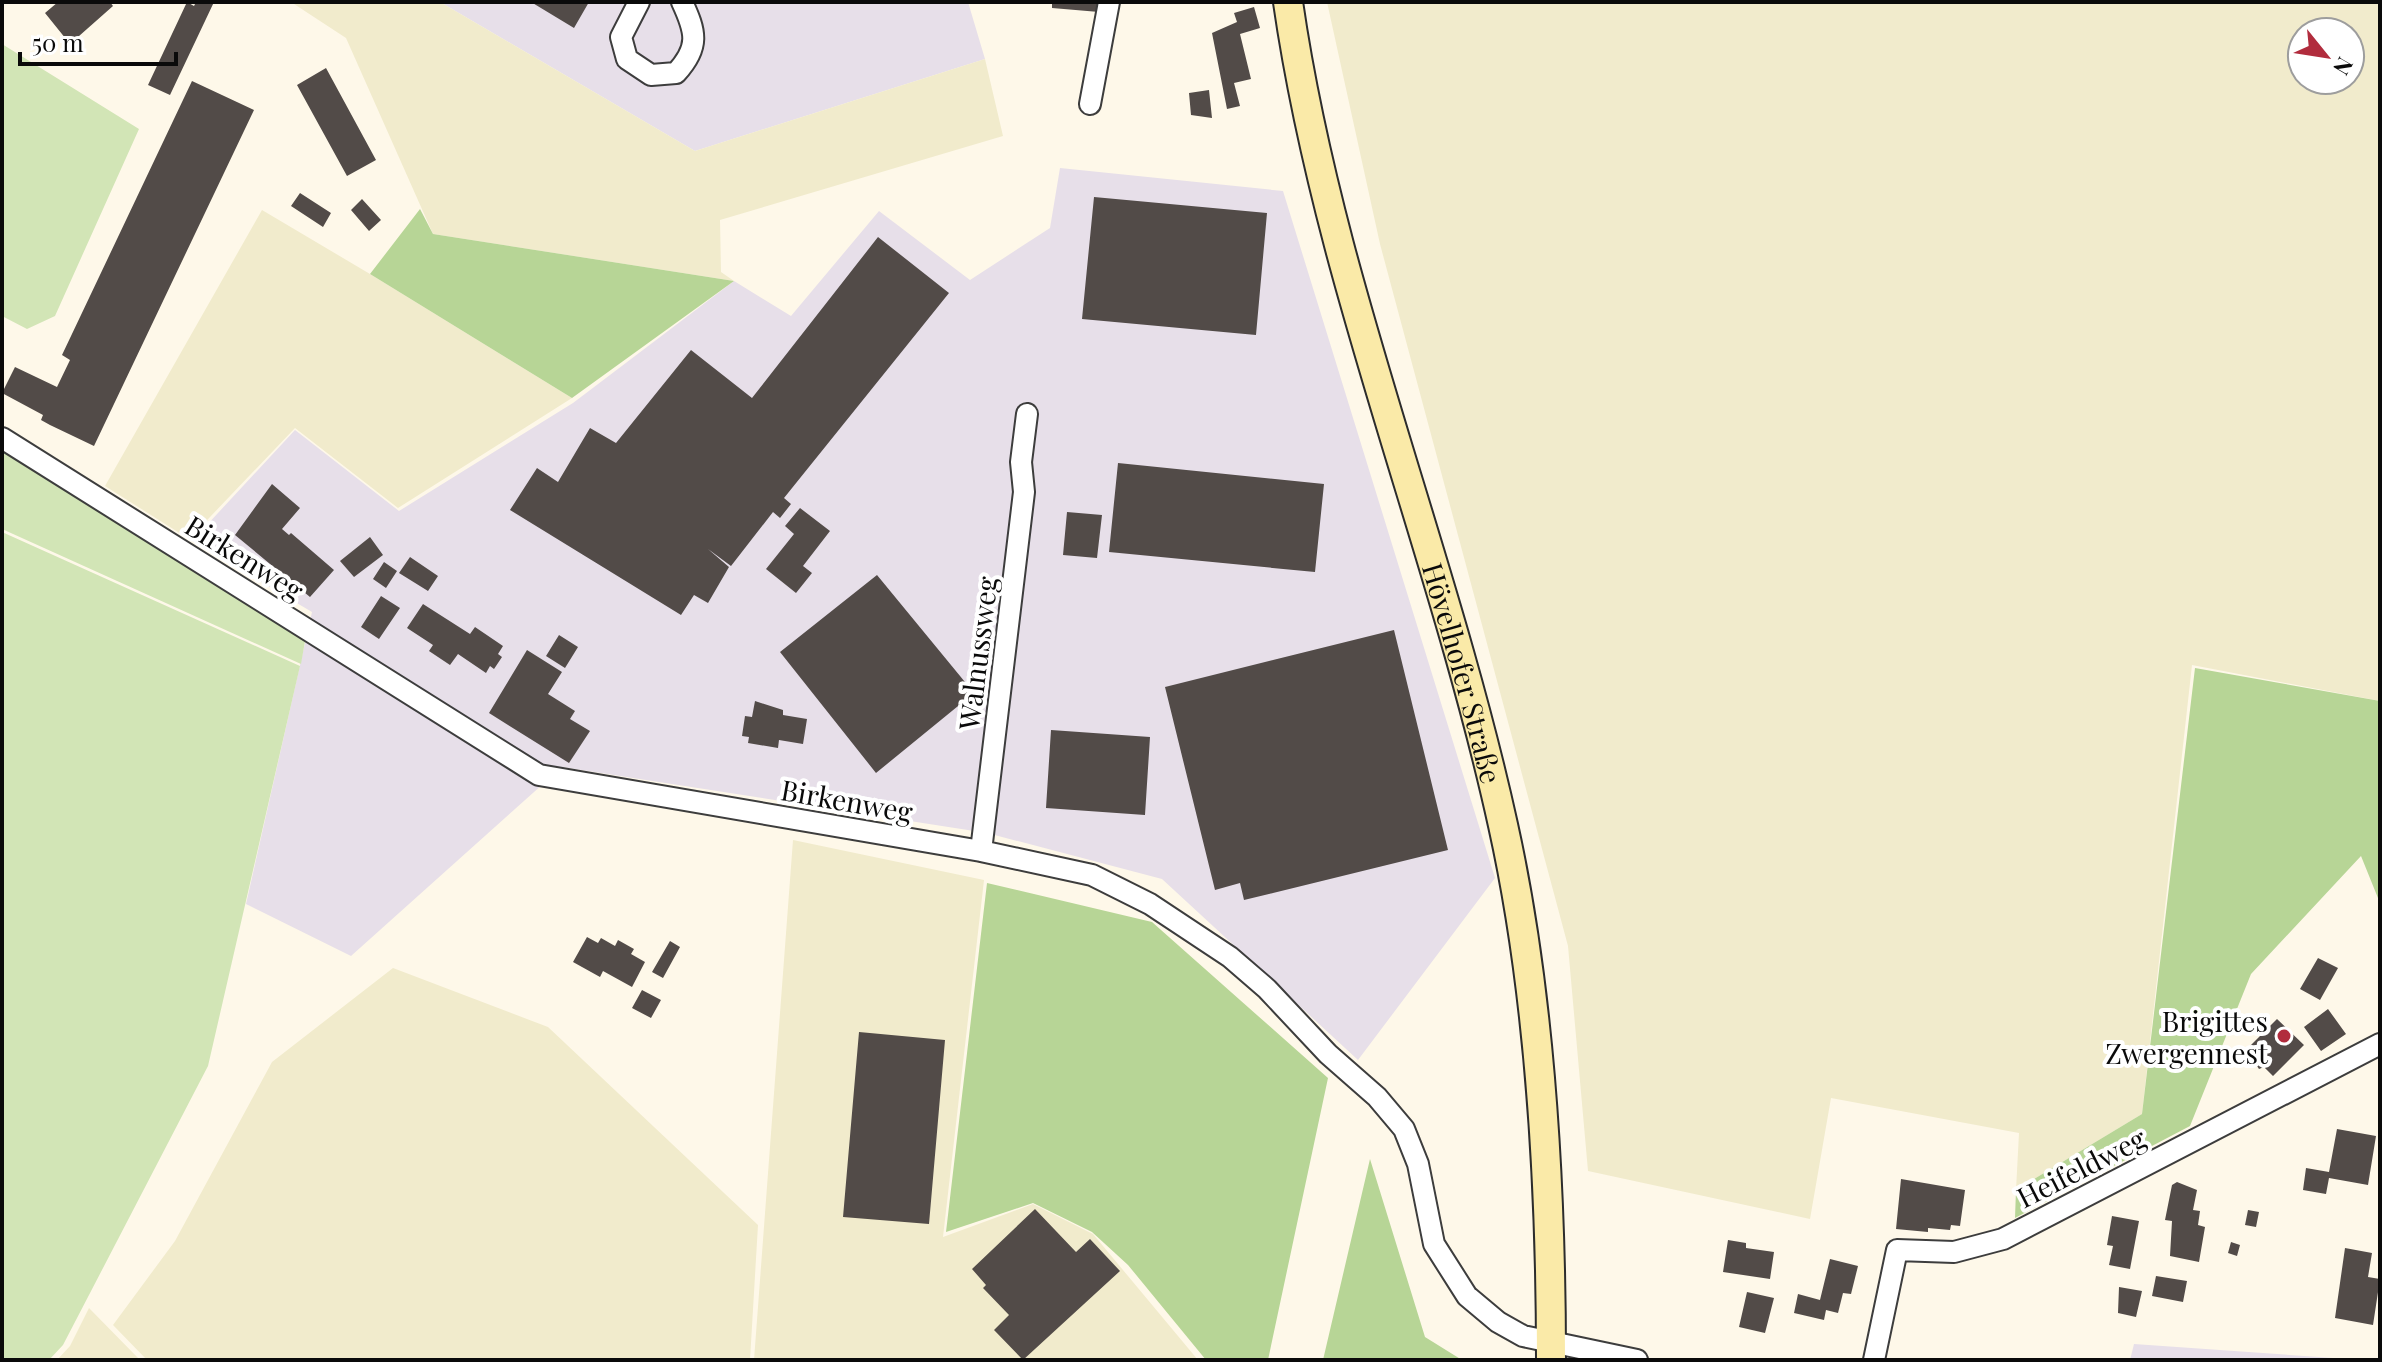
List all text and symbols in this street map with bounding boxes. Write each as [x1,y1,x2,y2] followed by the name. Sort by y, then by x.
[20,16,176,66] scale bar
[2286,16,2366,96] north arrow
[32,26,84,58] text: 50 m
[2327,52,2361,81] text: N
[179,506,311,608] street label: Birkenweg
[1415,558,1511,787] street label: Hövelhofer Straße
[949,574,1005,733] street label: Walnussweg
[778,770,916,830] street label: Birkenweg
[2105,1002,2269,1071] place label: Brigittes Zwergennest
[2275,1027,2293,1045] marker: Brigittes Zwergennest
[2010,1119,2152,1215] street label: Heifeldweg

